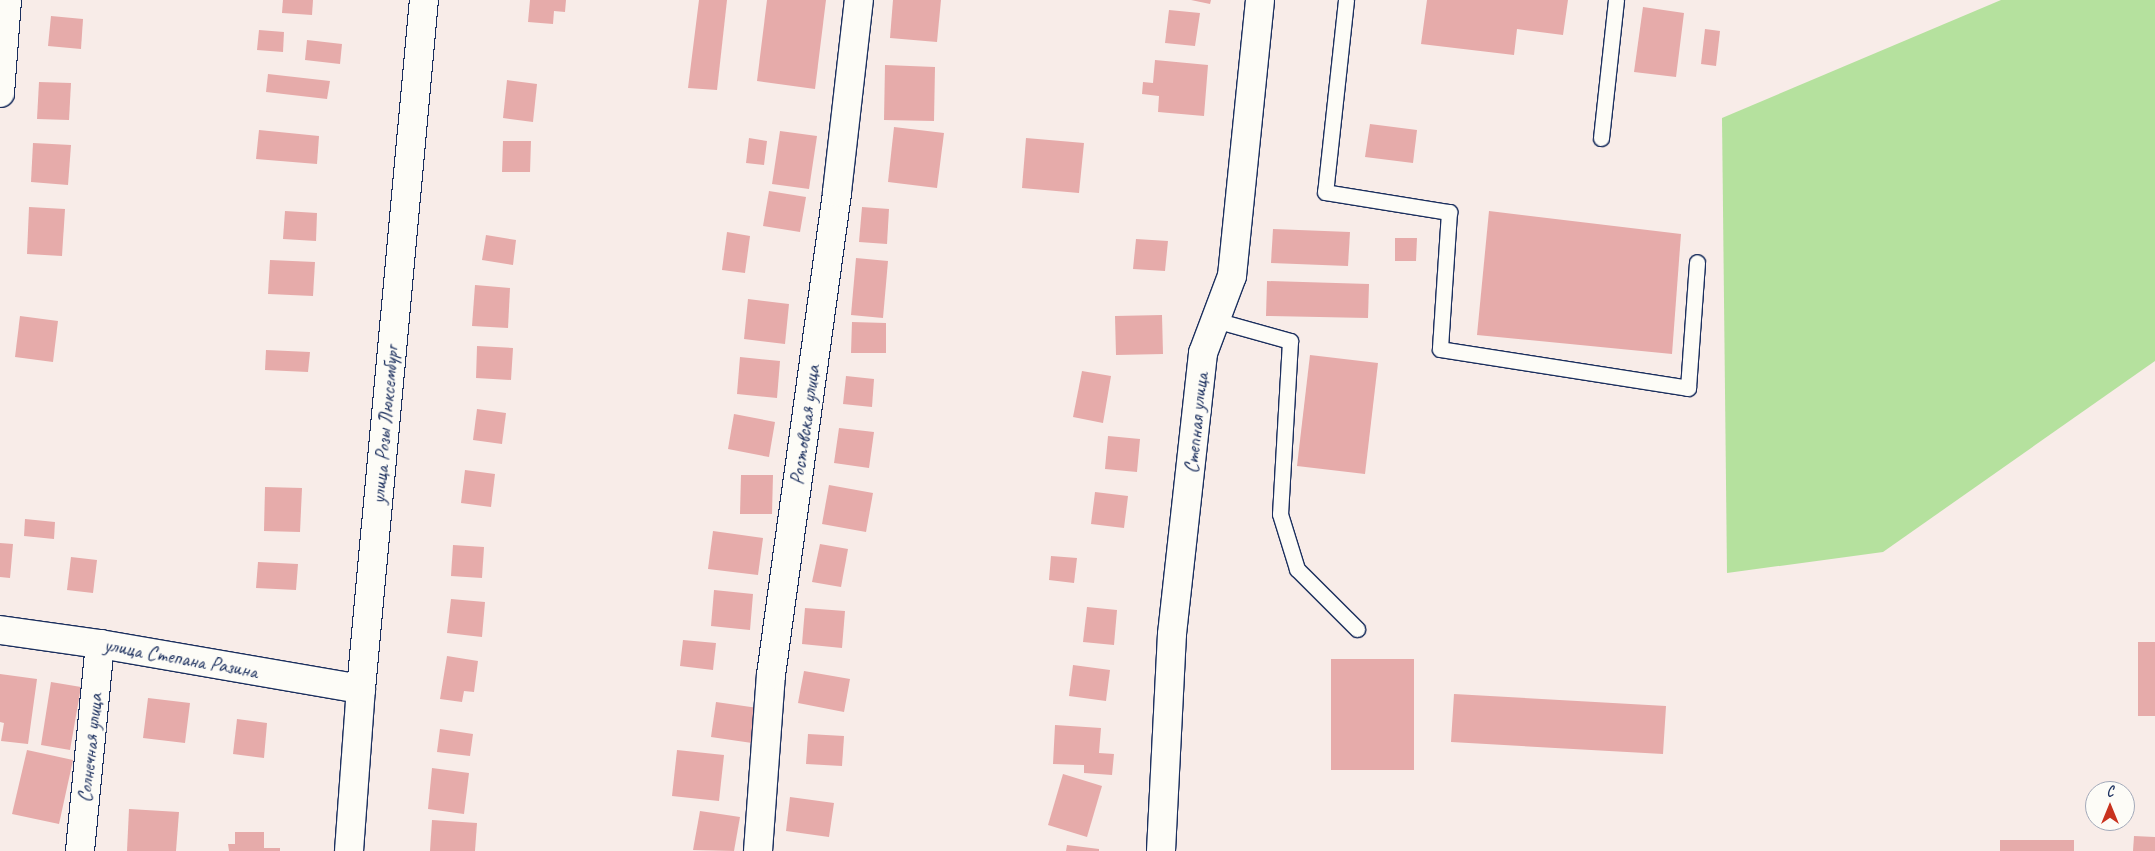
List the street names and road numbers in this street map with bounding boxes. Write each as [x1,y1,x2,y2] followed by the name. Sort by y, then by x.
[366,345,404,505] street label: улица Розы Люксембург
[785,363,825,487] street label: Ростовская улица
[1179,372,1213,474] street label: Степная улица
[103,633,259,683] street label: улица Степана Разина
[72,692,108,804] street label: Солнечная улица

